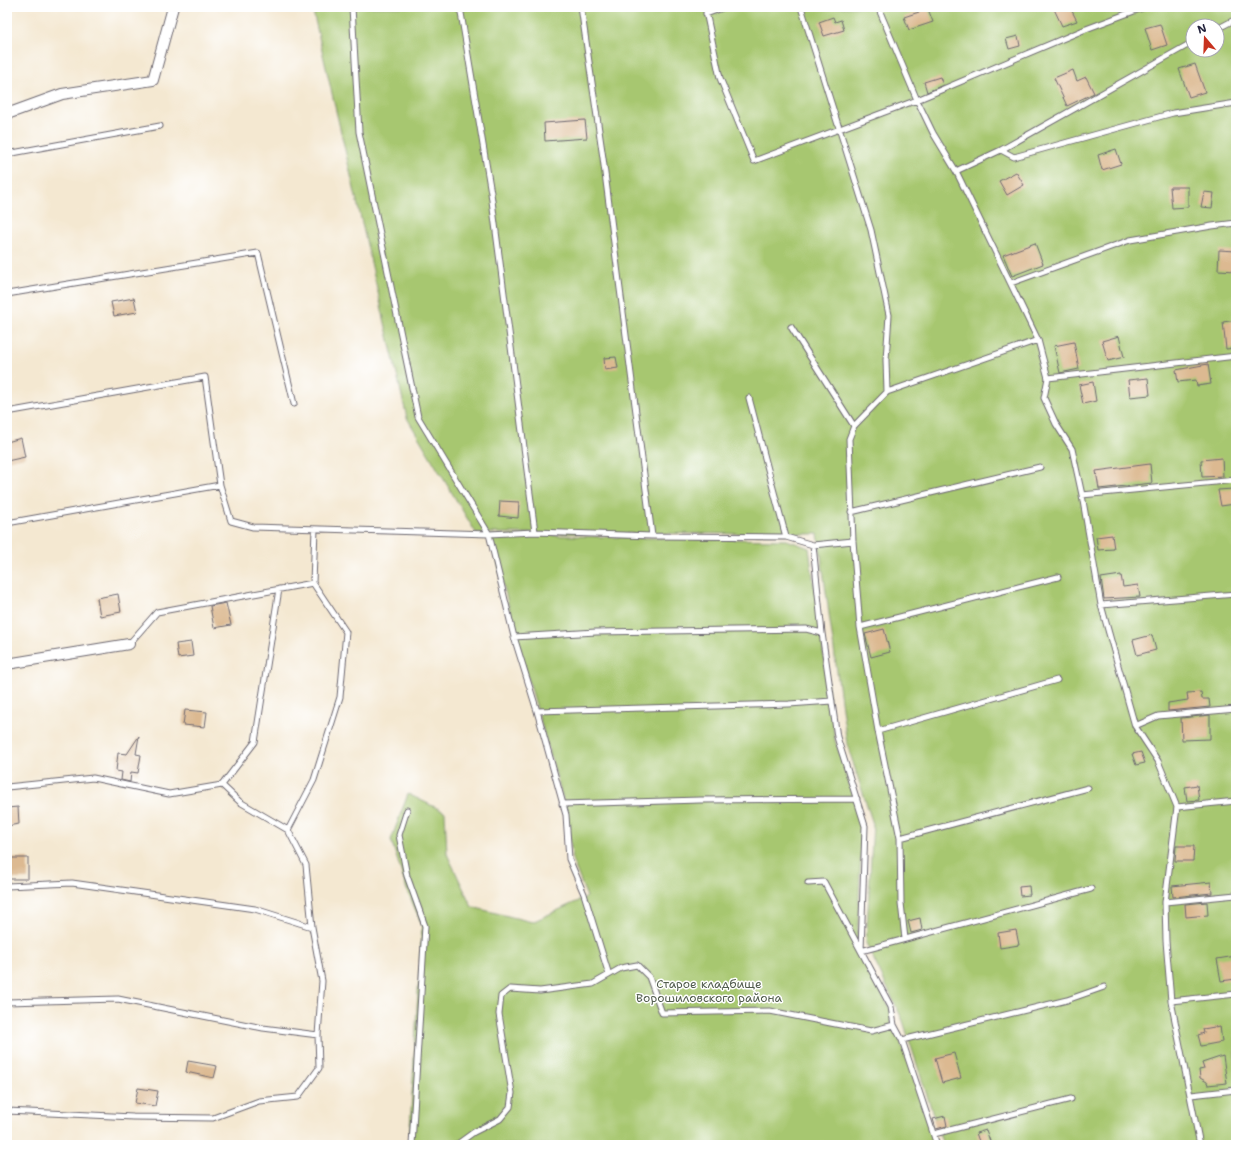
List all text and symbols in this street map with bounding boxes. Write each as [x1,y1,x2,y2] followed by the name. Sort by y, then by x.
[1185,18,1225,58] north arrow
[1195,20,1209,38] text: N
[636,976,782,1006] park label: Старое кладбище Ворошиловского района

